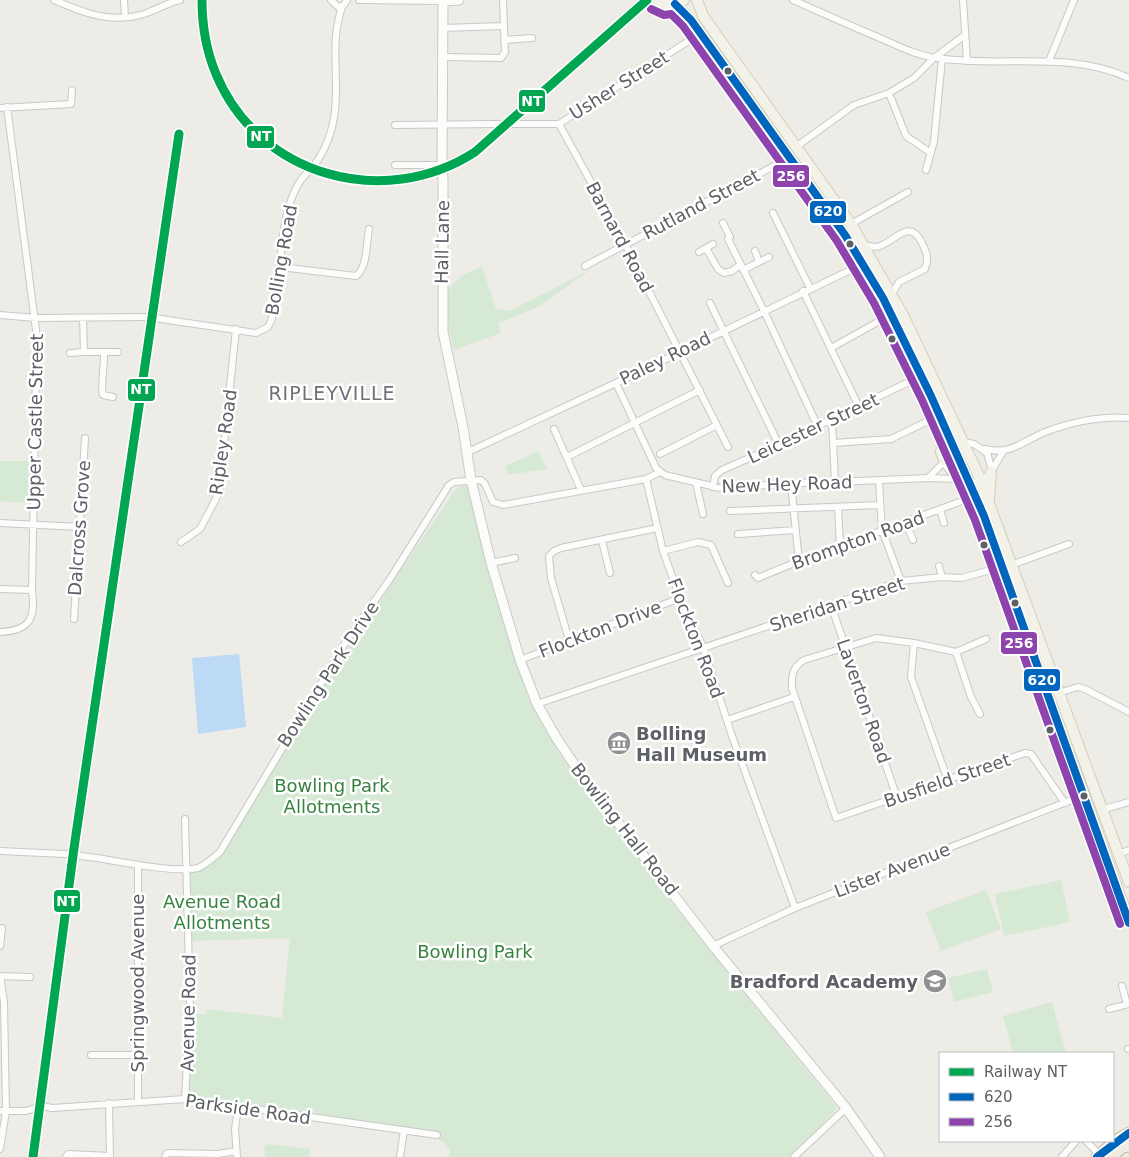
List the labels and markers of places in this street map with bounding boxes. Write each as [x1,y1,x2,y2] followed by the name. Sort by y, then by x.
[723,66,733,76] unlabelled marker
[845,239,855,249] unlabelled marker
[887,334,897,344] unlabelled marker
[979,540,989,550] unlabelled marker
[1010,598,1020,608] unlabelled marker
[636,723,767,765] place label: Bolling Hall Museum
[1045,725,1055,735] unlabelled marker
[606,730,632,756] museum icon: Bolling Hall Museum
[1079,791,1089,801] unlabelled marker
[922,968,948,994] school or university icon: Bradford Academy
[730,971,918,992] place label: Bradford Academy

